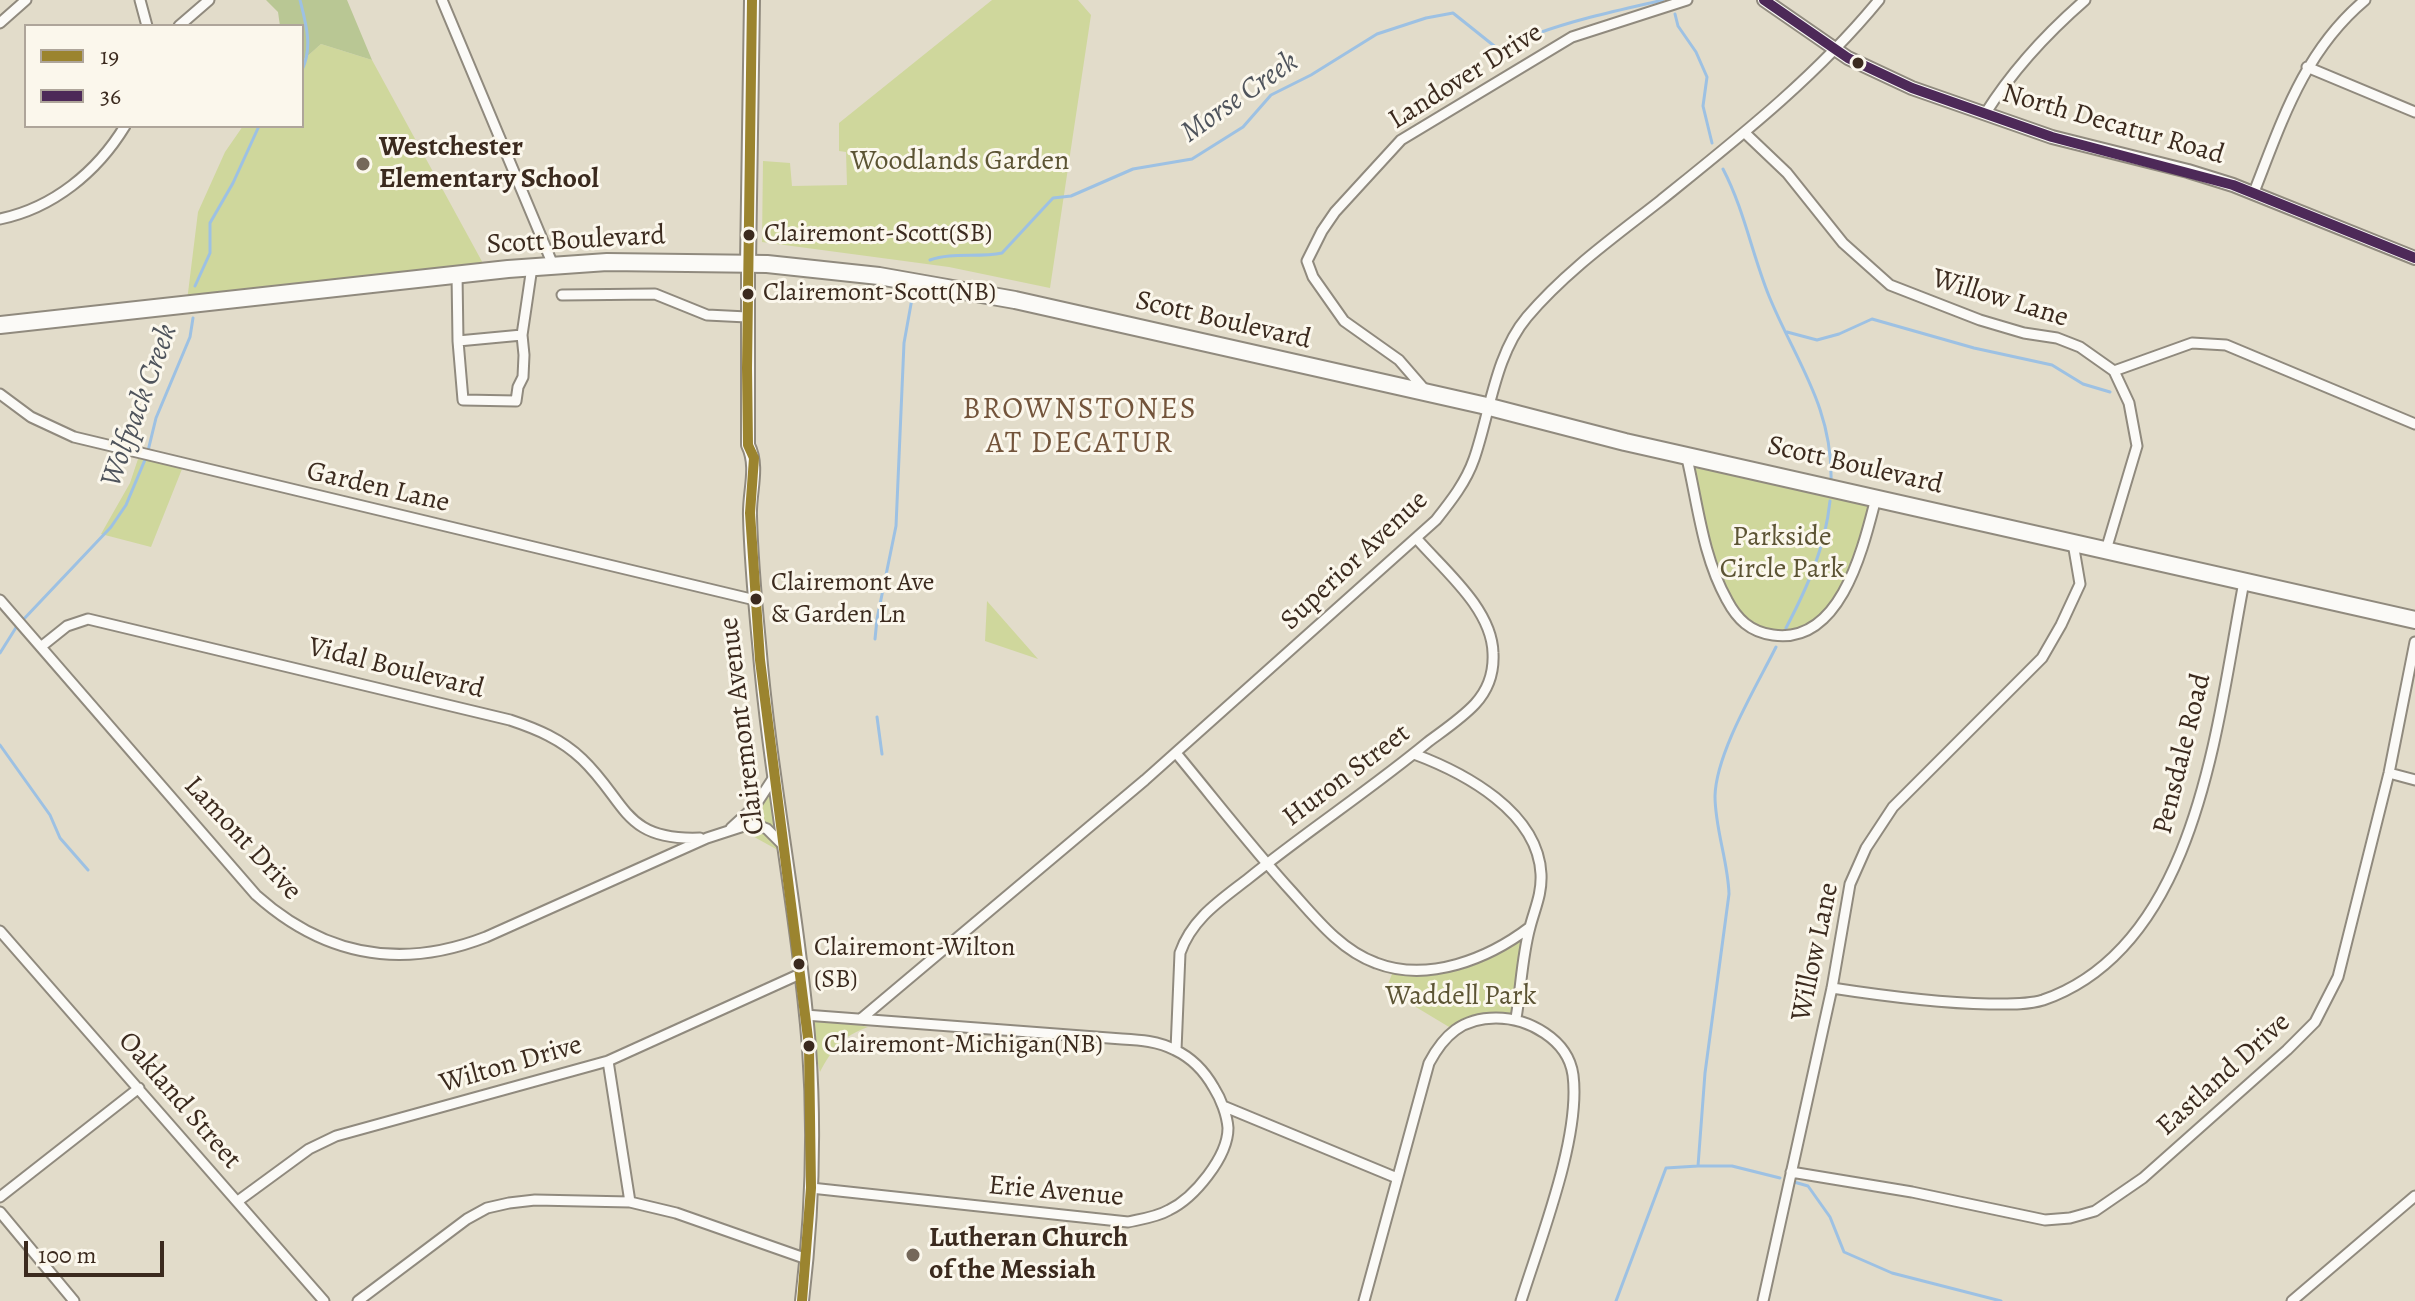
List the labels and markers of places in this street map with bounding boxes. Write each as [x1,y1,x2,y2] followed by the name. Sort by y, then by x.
[1850,55,1866,71] unlabelled marker
[379,131,599,197] place label: Westchester Elementary School
[354,155,372,173] marker: Westchester Elementary School
[764,219,992,251] place label: Clairemont-Scott(SB)
[741,227,757,243] marker: Clairemont-Scott(SB)
[763,278,996,310] place label: Clairemont-Scott(NB)
[740,286,756,302] marker: Clairemont-Scott(NB)
[771,568,934,630] place label: Clairemont Ave & Garden Ln
[748,591,764,607] marker: Clairemont Ave & Garden Ln
[814,933,1015,994] place label: Clairemont-Wilton (SB)
[791,956,807,972] marker: Clairemont-Wilton (SB)
[824,1030,1103,1062] place label: Clairemont-Michigan(NB)
[801,1038,817,1054] marker: Clairemont-Michigan(NB)
[929,1222,1128,1288] place label: Lutheran Church of the Messiah
[904,1246,922,1264] marker: Lutheran Church of the Messiah

